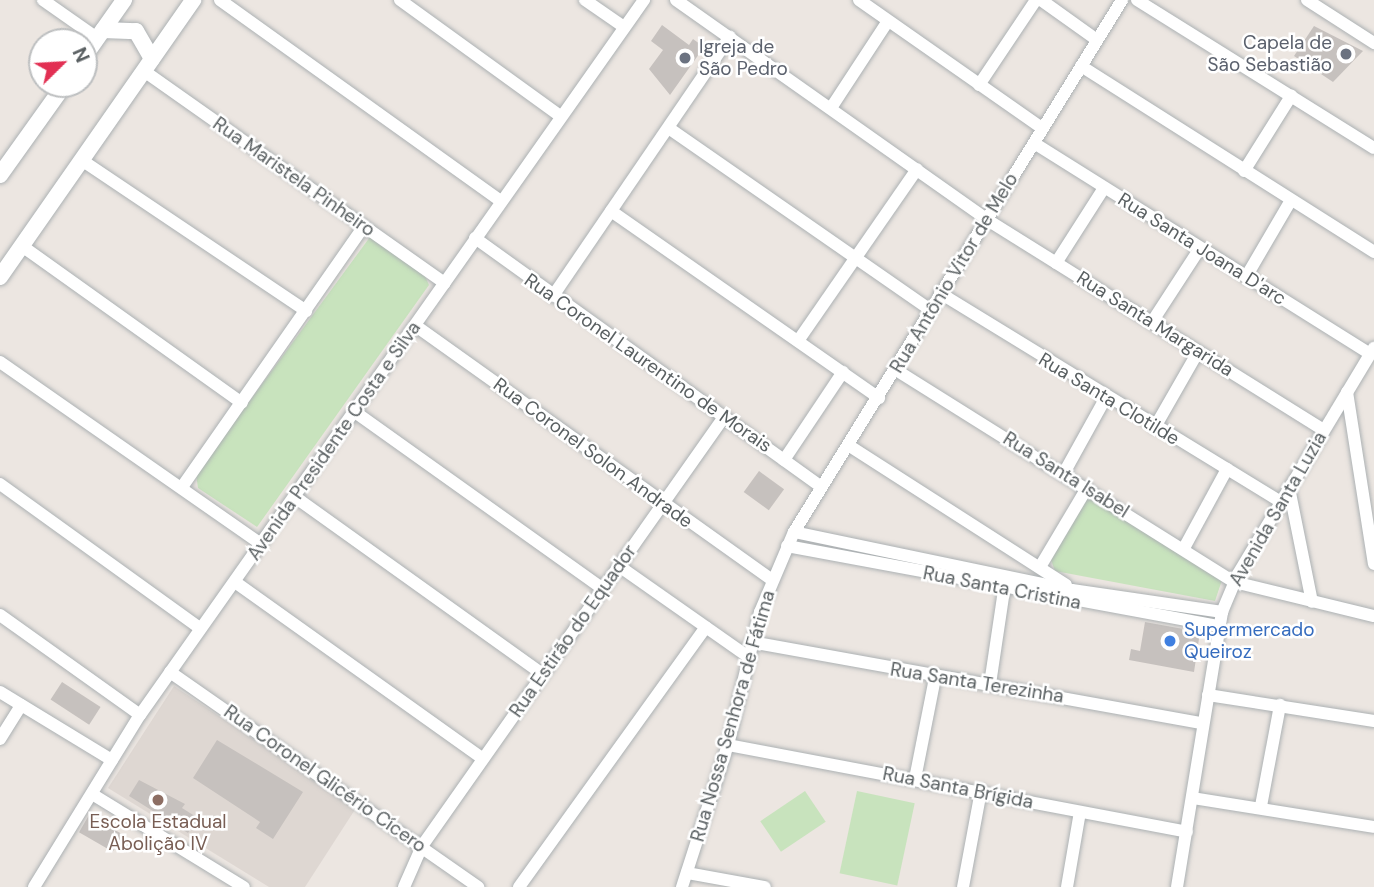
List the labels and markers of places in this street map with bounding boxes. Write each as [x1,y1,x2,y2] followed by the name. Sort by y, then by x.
[1208,32,1332,76] place label: Capela de São Sebastião
[699,36,788,80] place label: Igreja de São Pedro
[1338,46,1354,62] marker: Capela de São Sebastião
[677,50,693,66] marker: Igreja de São Pedro
[1184,619,1314,663] place label: Supermercado Queiroz
[1162,633,1178,649] marker: Supermercado Queiroz
[150,792,166,808] marker: Escola Estadual Abolição IV
[89,811,227,855] place label: Escola Estadual Abolição IV

